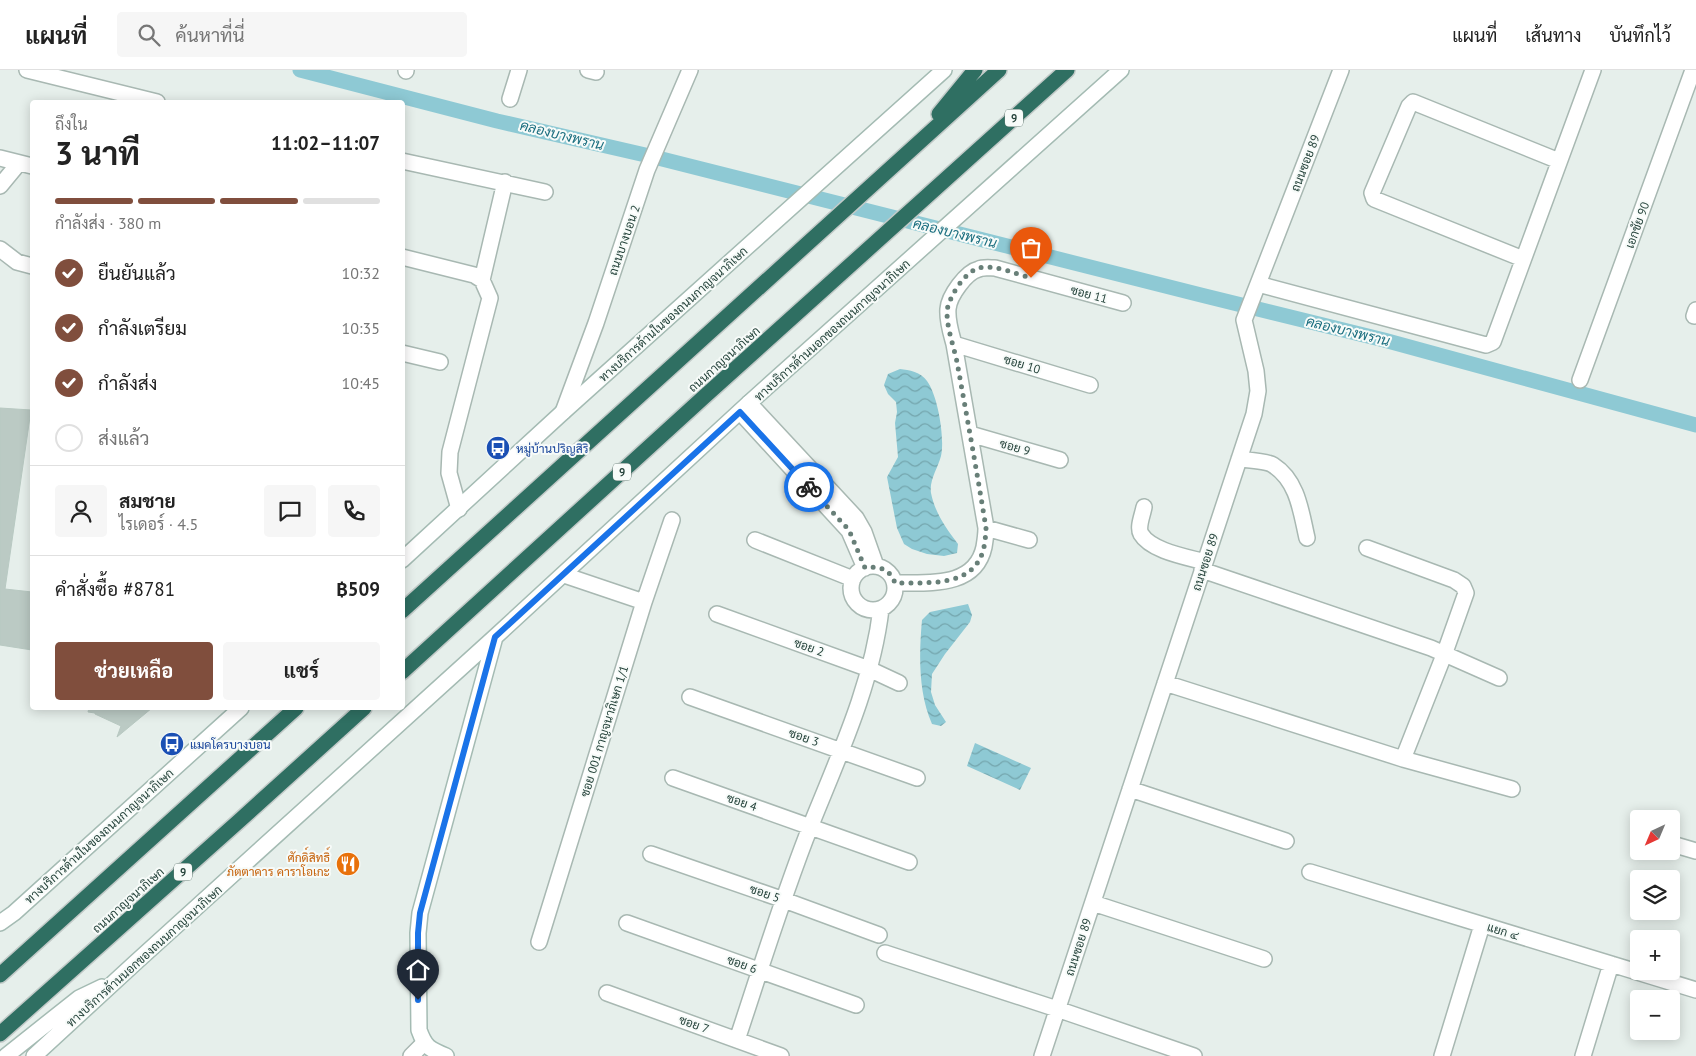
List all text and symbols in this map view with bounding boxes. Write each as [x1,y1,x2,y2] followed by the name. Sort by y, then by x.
[117,12,467,57] search box
[25,20,87,51] text: แผนที่
[135,21,163,49] icon: search
[175,23,245,47] text: ค้นหาที่นี่
[1452,24,1497,47] text: แผนที่
[1525,24,1581,47] text: เส้นทาง
[1609,24,1671,47] text: บันทึกไว้
[1005,110,1023,126] road number: 9
[55,114,88,134] text: ถึงใน
[518,116,606,154] water label: คลองบางพราน
[271,131,380,155] text: 11:02–11:07
[55,132,140,174] text: 3 นาที
[1287,132,1323,194] street label: ถนนซอย 89
[1622,199,1652,250] street label: เอกชัย 90
[605,203,643,277] street label: ถนนบางบอน 2
[55,213,161,233] text: กำลังส่ง · 380 m
[911,214,999,252] water label: คลองบางพราน
[1010,227,1052,278] pin
[1017,234,1045,262] icon: bag
[596,243,750,385] street label: ทางบริการด้านในของถนนกาญจนาภิเษก
[751,256,913,404] street label: ทางบริการด้านนอกของถนนกาญจนาภิเษก
[55,259,83,287] icon: check
[98,261,176,285] text: ยืนยันแล้ว
[342,263,380,283] text: 10:32
[1069,282,1109,306] street label: ซอย 11
[1304,312,1392,350] water label: คลองบางพราน
[55,314,83,342] icon: check
[98,316,187,340] text: กำลังเตรียม
[342,318,380,338] text: 10:35
[685,323,763,395] street label: ถนนกาญจนาภิเษก
[1002,351,1043,377] street label: ซอย 10
[55,369,83,397] icon: check
[98,371,157,395] text: กำลังส่ง
[342,373,380,393] text: 10:45
[98,426,149,450] text: ส่งแล้ว
[485,435,511,461] bus stop icon: หมู่บ้านปริญสิริ
[998,436,1032,458] street label: ซอย 9
[516,441,589,457] place label: หมู่บ้านปริญสิริ
[784,462,834,512] courier
[613,464,631,481] road number: 9
[795,473,823,501] icon: bike
[55,485,107,537] button: person
[264,485,316,537] button: chat
[328,485,380,537] button: phone
[119,489,176,513] text: สมชาย
[119,514,198,534] text: ไรเดอร์ · 4.5
[1189,531,1221,593] street label: ถนนซอย 89
[55,577,175,601] text: คำสั่งซื้อ #8781
[336,577,380,601] text: ฿509
[792,635,826,659] street label: ซอย 2
[55,642,213,700] button: ช่วยเหลือ
[223,642,380,700] button: แชร์
[577,663,631,799] street label: ซอย 001 กาญจนาภิเษก 1/1
[787,725,821,749] street label: ซอย 3
[159,731,185,757] bus stop icon: แมคโครบางบอน
[190,737,271,752] place label: แมคโครบางบอน
[22,765,176,907] street label: ทางบริการด้านในของถนนกาญจนาภิเษก
[725,790,760,814] street label: ซอย 4
[1630,810,1680,860] north arrow
[1630,810,1680,1040] map controls
[227,846,330,879] place label: ศักดิ์สิทธิ์ ภัตตาคาร คาราโอเกะ
[335,851,361,877] restaurant icon: ศักดิ์สิทธิ์ ภัตตาคาร คาราโอเกะ
[89,864,167,936] street label: ถนนกาญจนาภิเษก
[174,864,192,880] road number: 9
[1630,870,1680,920] button: layers
[748,881,782,905] street label: ซอย 5
[63,882,225,1030] street label: ทางบริการด้านนอกของถนนกาญจนาภิเษก
[1062,916,1094,978] street label: ถนนซอย 89
[1485,919,1521,943] street label: แยก ๔
[1630,930,1680,980] button: +
[397,949,439,1000] pin
[725,952,759,976] street label: ซอย 6
[404,956,432,984] icon: home
[1630,990,1680,1040] button: −
[677,1012,711,1036] street label: ซอย 7

